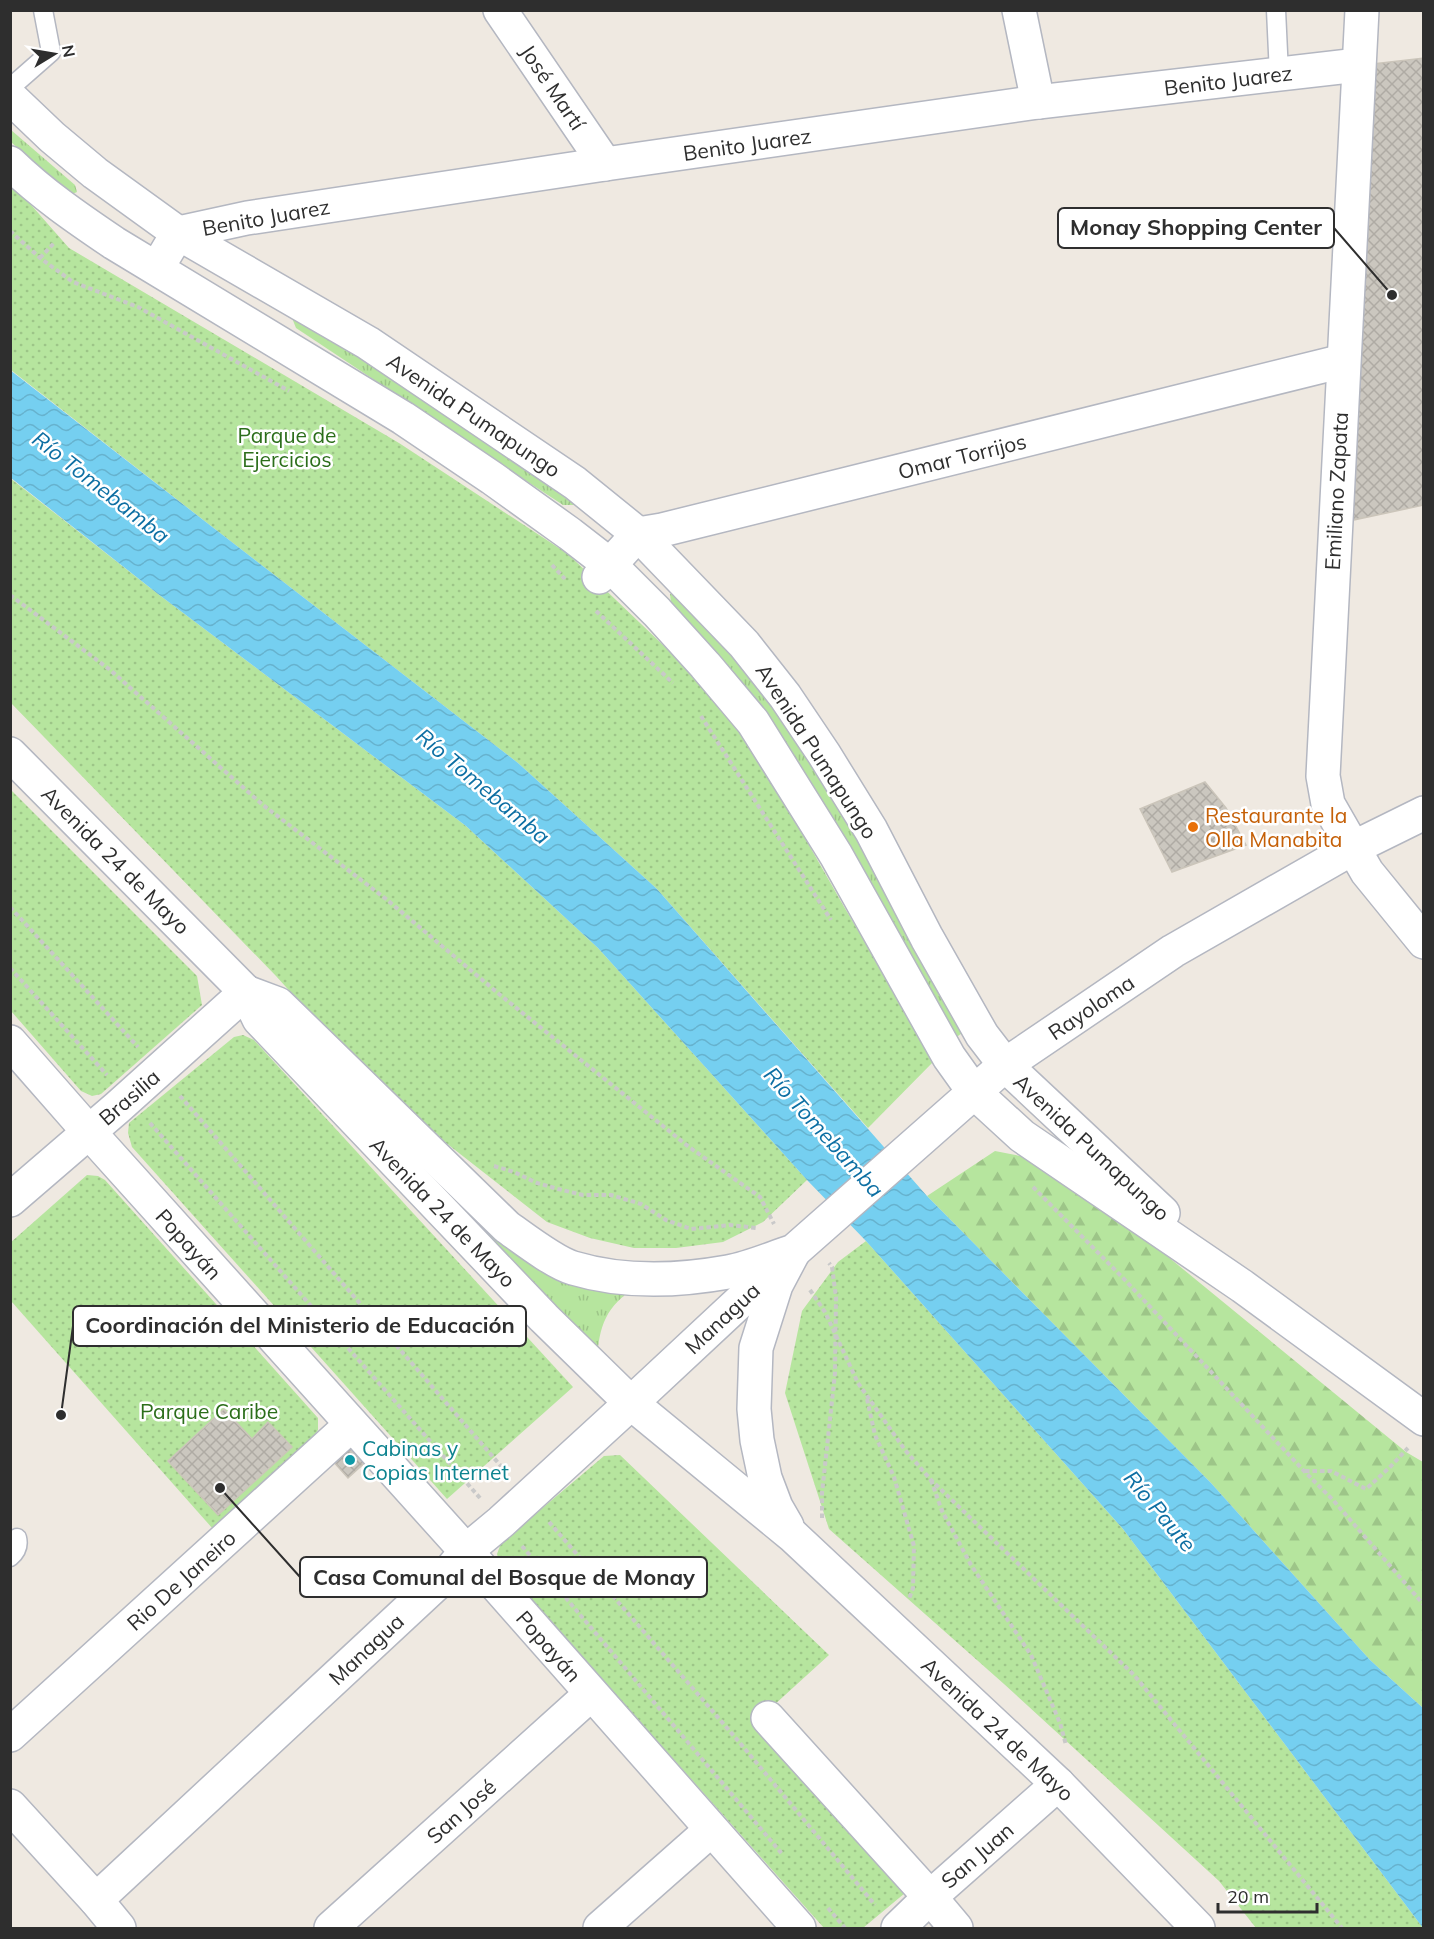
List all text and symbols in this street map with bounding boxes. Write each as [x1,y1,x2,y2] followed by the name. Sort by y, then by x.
[24,24,84,84] north arrow
[515,39,592,135] street label: José Martí
[58,43,80,59] text: N
[1162,59,1294,101] street label: Benito Juarez
[681,122,813,166] street label: Benito Juarez
[200,193,332,241] street label: Benito Juarez
[1058,208,1334,248] callout: Monay Shopping Center
[1070,213,1322,241] text: Monay Shopping Center
[382,347,566,483] street label: Avenida Pumapungo
[1319,411,1353,571] street label: Emiliano Zapata
[238,422,336,472] park label: Parque de Ejercicios
[27,425,175,549] water label: Río Tomebamba
[895,428,1029,484] street label: Omar Torrijos
[751,659,883,843] street label: Avenida Pumapungo
[410,722,556,850] water label: Río Tomebamba
[36,780,196,940] street label: Avenida 24 de Mayo
[1205,802,1347,852] place label: Restaurante la Olla Manabita
[1186,820,1200,834] marker: Restaurante la Olla Manabita
[1043,969,1139,1045] street label: Rayoloma
[758,1061,890,1203] water label: Río Tomebamba
[93,1063,165,1131] street label: Brasilia
[1009,1068,1175,1226] street label: Avenida Pumapungo
[365,1131,521,1293] street label: Avenida 24 de Mayo
[150,1203,228,1285] street label: Popayán
[679,1277,765,1359] street label: Managua
[73,1306,526,1346] callout: Coordinación del Ministerio de Educación
[85,1311,515,1339] text: Coordinación del Ministerio de Educación
[140,1398,278,1424] park label: Parque Caribe
[362,1435,509,1485] place label: Cabinas y Copias Internet
[343,1453,357,1467] marker: Cabinas y Copias Internet
[1118,1464,1202,1558] water label: Río Paute
[121,1524,241,1636] street label: Rio De Janeiro
[300,1557,707,1597] callout: Casa Comunal del Bosque de Monay
[313,1563,695,1591] text: Casa Comunal del Bosque de Monay
[511,1605,587,1687] street label: Popayán
[323,1608,409,1690] street label: Managua
[916,1652,1080,1806] street label: Avenida 24 de Mayo
[421,1773,501,1849] street label: San José
[935,1817,1019,1893] street label: San Juan
[1218,1876,1317,1914] scale bar
[1227,1885,1269,1908] text: 20 m

